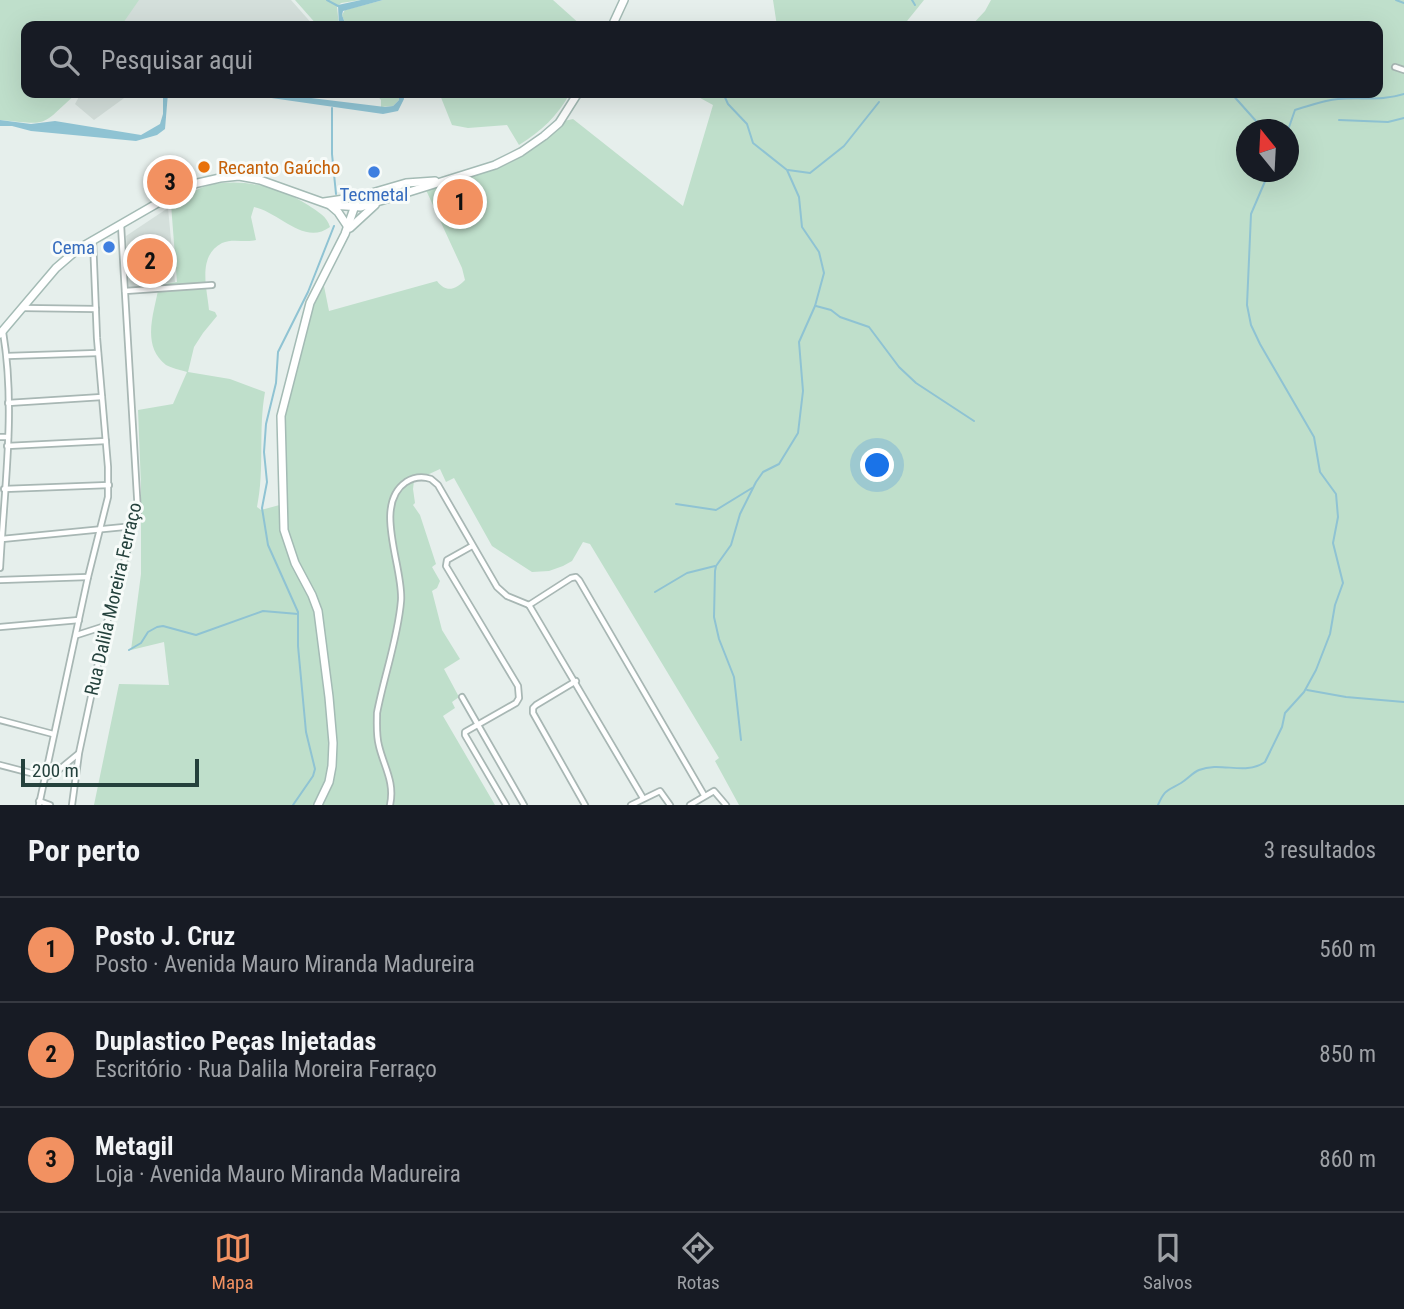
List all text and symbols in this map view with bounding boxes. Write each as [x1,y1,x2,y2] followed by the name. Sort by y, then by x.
[21,21,1383,98] search box
[45,41,83,79] icon: search
[101,45,253,75] text: Pesquisar aqui
[1236,119,1299,182] north arrow
[147,156,193,208] pin: 3
[218,156,340,179] place label: Recanto Gaúcho
[196,159,212,175] marker: Recanto Gaúcho
[366,164,382,180] marker: Tecmetal
[437,176,483,228] pin: 1
[340,183,408,206] place label: Tecmetal
[127,235,173,287] pin: 2
[52,236,95,259] place label: Cema
[101,239,117,255] marker: Cema
[860,448,894,482] your location
[80,500,146,698] street label: Rua Dalila Moreira Ferraço
[21,756,200,788] scale bar
[32,759,79,782] text: 200 m
[28,833,140,868] text: Por perto
[1264,837,1376,864] text: 3 resultados
[95,921,235,951] text: Posto J. Cruz
[45,936,57,963] text: 1
[1319,936,1376,963] text: 560 m
[95,951,475,978] text: Posto · Avenida Mauro Miranda Madureira
[95,1026,376,1056] text: Duplastico Peças Injetadas
[45,1041,57,1068] text: 2
[1319,1041,1376,1068] text: 850 m
[95,1056,437,1083] text: Escritório · Rua Dalila Moreira Ferraço
[95,1131,174,1161] text: Metagil
[45,1146,57,1173] text: 3
[1319,1146,1376,1173] text: 860 m
[95,1161,461,1188] text: Loja · Avenida Mauro Miranda Madureira
[212,1229,254,1294] tab: Mapa
[677,1229,720,1294] tab: Rotas
[1143,1229,1192,1294] tab: Salvos

